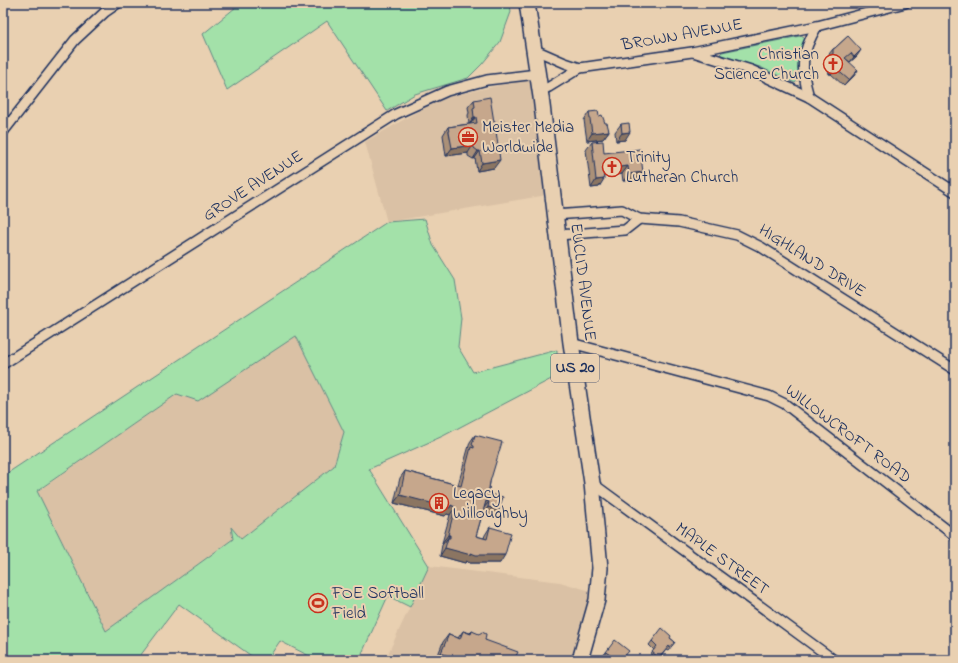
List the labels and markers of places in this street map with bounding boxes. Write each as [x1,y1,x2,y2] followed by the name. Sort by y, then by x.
[714,42,819,87] place label: Christian Science Church
[822,53,844,75] church icon: Christian Science Church
[482,115,574,160] place label: Meister Media Worldwide
[457,126,479,148] office icon: Meister Media Worldwide
[626,145,738,190] place label: Trinity Lutheran Church
[601,156,623,178] church icon: Trinity Lutheran Church
[453,481,528,528] place label: Legacy Willoughby
[428,492,450,514] building icon: Legacy Willoughby
[331,581,424,626] place label: FOE Softball Field
[307,592,329,614] sports icon: FOE Softball Field

